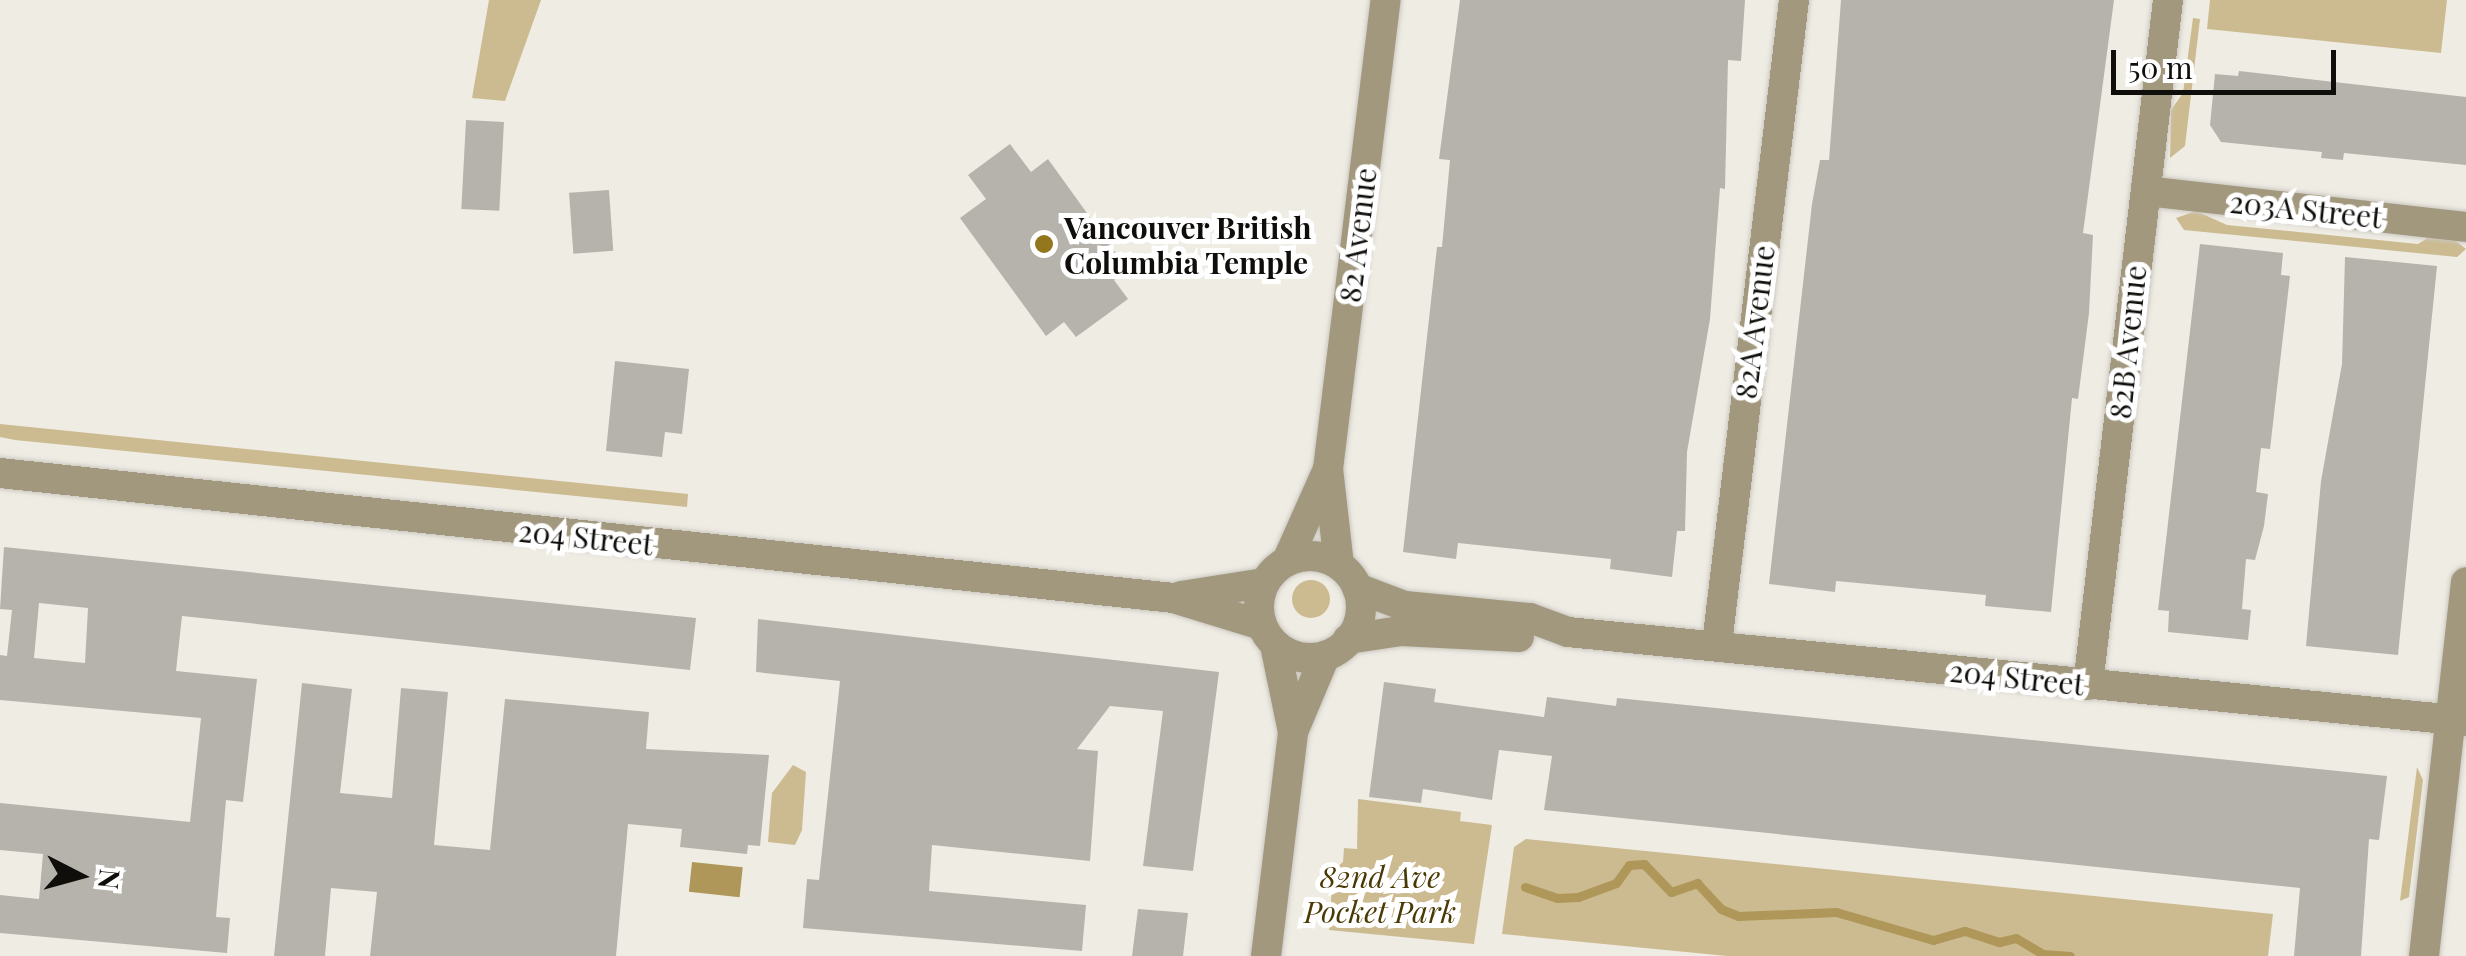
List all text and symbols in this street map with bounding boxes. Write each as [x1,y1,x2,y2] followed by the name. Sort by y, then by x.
[2116,30,2341,92] scale bar
[2128,47,2193,87] text: 50 m
[1331,165,1383,305] street label: 82 Avenue
[2228,183,2384,235] street label: 203A Street
[1064,209,1312,280] place label: Vancouver British Columbia Temple
[1033,233,1055,255] marker: Vancouver British Columbia Temple
[1727,243,1781,401] street label: 82A Avenue
[2101,263,2153,421] street label: 82B Avenue
[517,512,655,562] street label: 204 Street
[1948,652,2086,702] street label: 204 Street
[30,826,130,926] north arrow
[1304,858,1456,928] park label: 82nd Ave Pocket Park
[91,867,130,891] text: N

